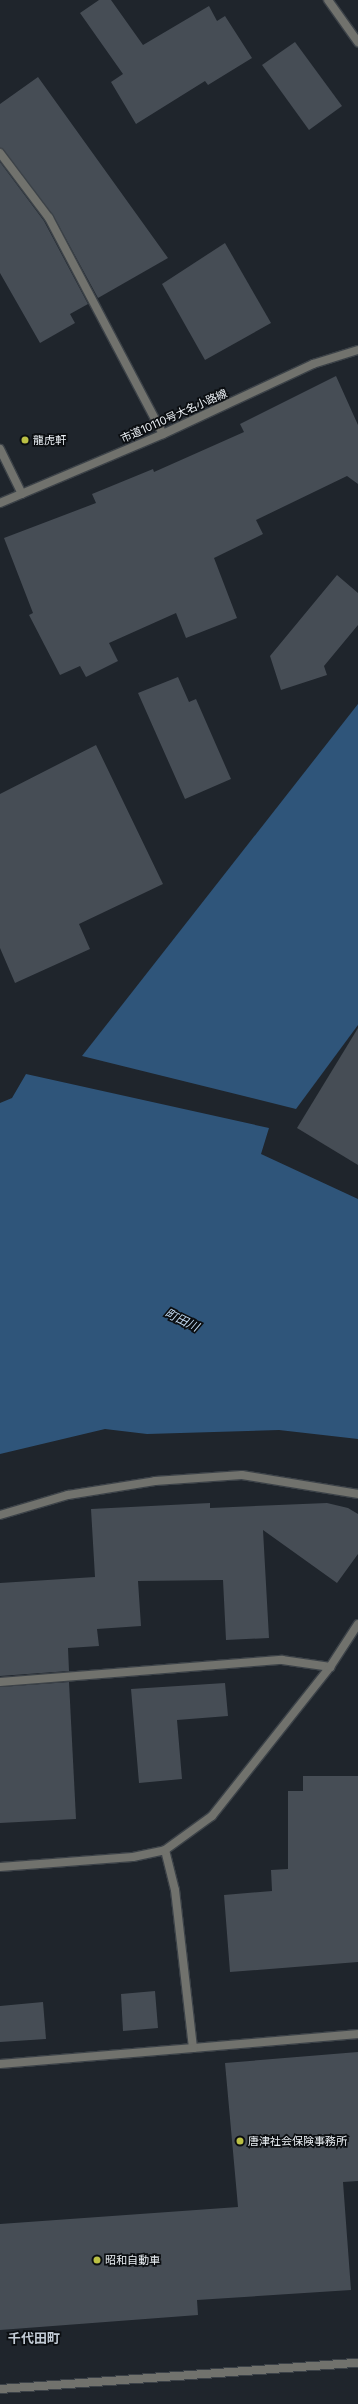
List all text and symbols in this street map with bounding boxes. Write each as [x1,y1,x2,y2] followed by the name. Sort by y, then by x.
[119,387,229,445] street label: 市道10110号大名小路線
[33,433,66,447] place label: 龍虎軒
[20,435,30,445] marker: 龍虎軒
[163,1306,201,1334] water label: 町田川
[248,2134,347,2148] place label: 唐津社会保険事務所
[235,2136,245,2146] marker: 唐津社会保険事務所
[105,2253,160,2267] place label: 昭和自動車
[92,2255,102,2265] marker: 昭和自動車
[8,2330,60,2346] district label: 千代田町

